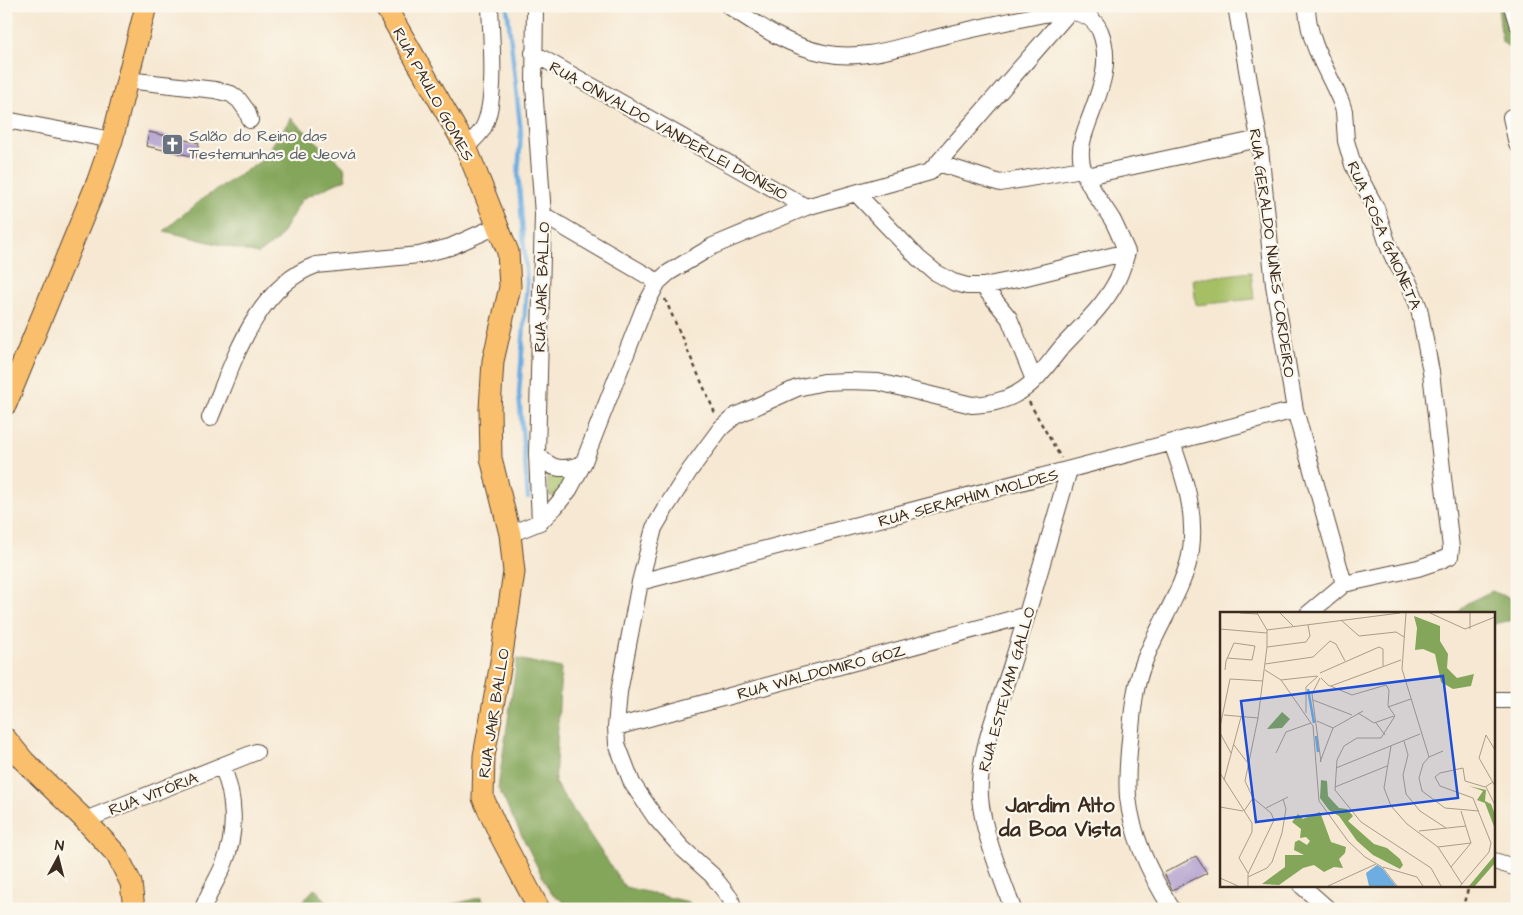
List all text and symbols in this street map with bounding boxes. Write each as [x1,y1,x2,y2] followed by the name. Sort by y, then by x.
[387,24,479,165] street label: RUA PAULO GOMES
[545,56,792,206] street label: RUA ONIVALDO VANDERLEI DIONÍSIO
[189,125,356,165] place label: Salão do Reino das Testemunhas de Jeová
[1244,127,1300,379] street label: RUA GERALDO NUNES CORDEIRO
[161,132,185,156] church icon: Salão do Reino das Testemunhas de Jeová
[1341,158,1427,313] street label: RUA ROSA GAIONETA
[529,221,555,353] street label: RUA JAIR BALLO
[876,463,1061,533] street label: RUA SERAPHIM MOLDES
[973,604,1041,774] street label: RUA ESTEVAM GALLO
[1220,612,1496,888] inset map
[735,639,908,705] street label: RUA WALDOMIRO GOZ
[473,647,515,779] street label: RUA JAIR BALLO
[105,767,201,821] street label: RUA VITÓRIA
[998,791,1121,844] district label: Jardim Alto da Boa Vista
[32,832,82,882] north arrow
[54,836,65,857] text: N

